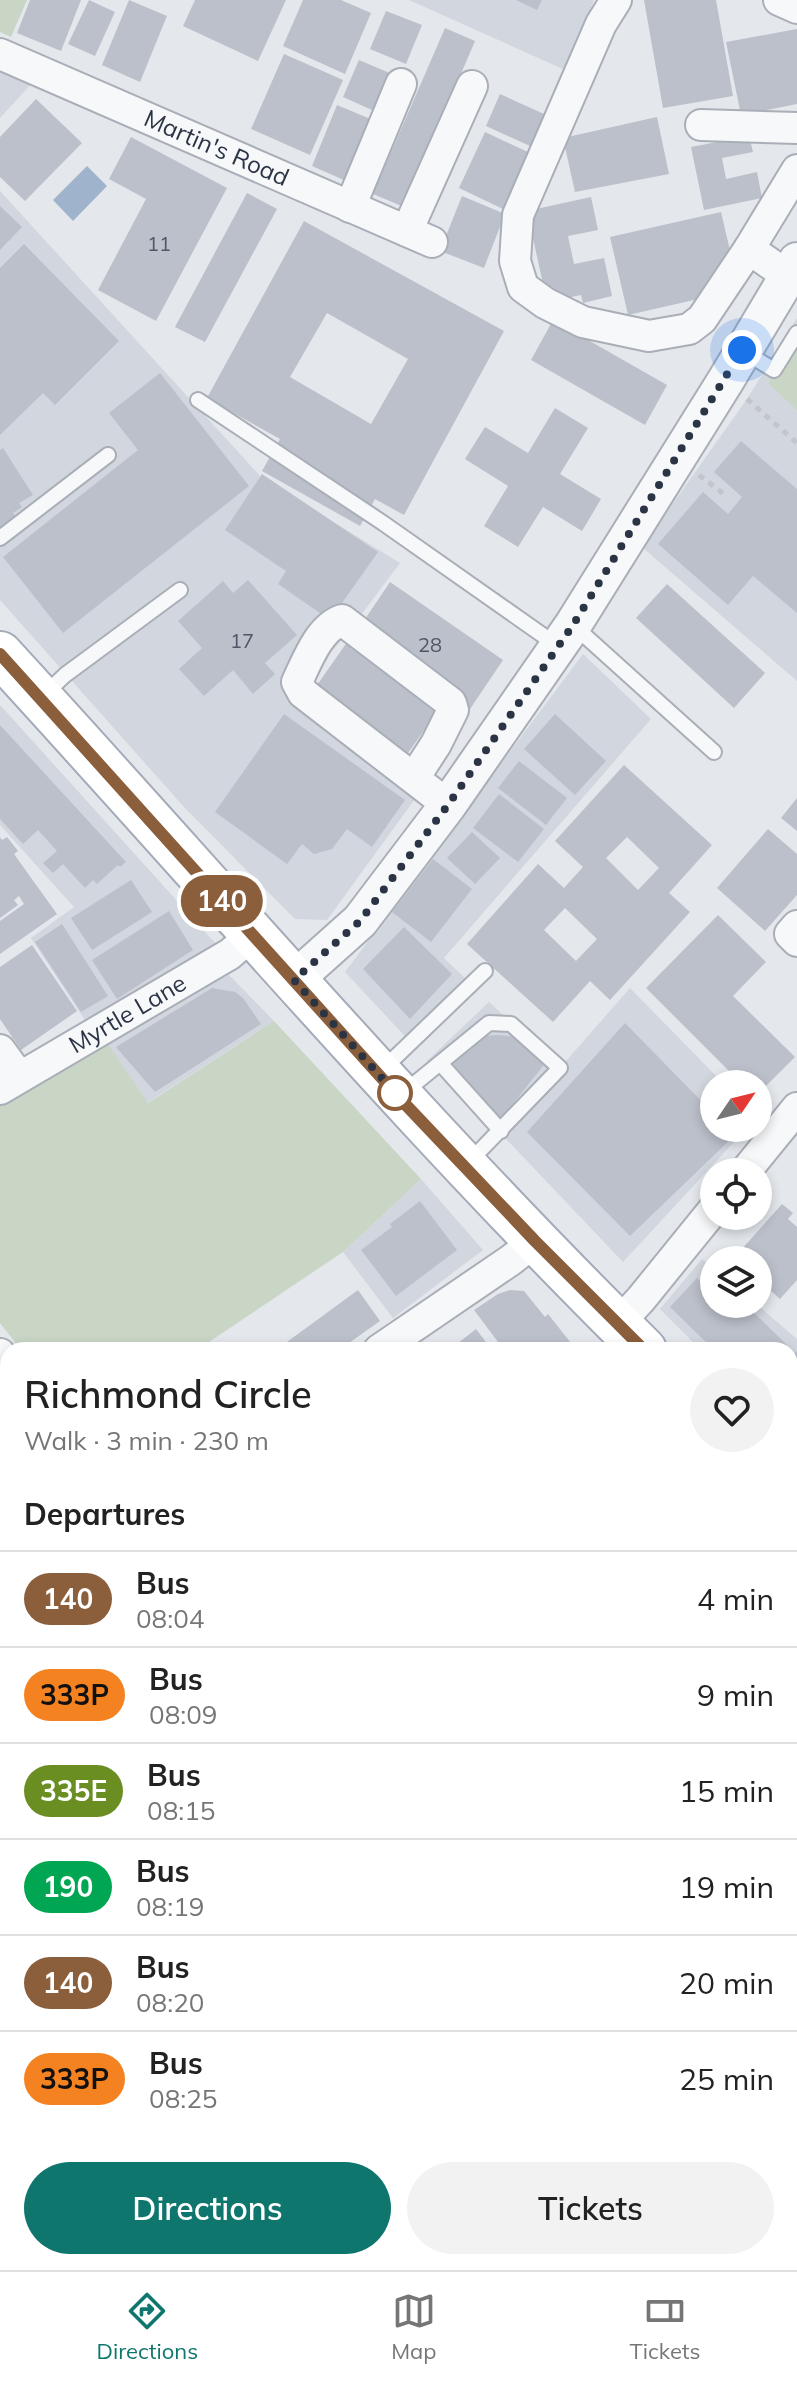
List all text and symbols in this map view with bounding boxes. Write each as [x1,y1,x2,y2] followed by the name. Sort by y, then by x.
[140,103,294,192] street label: Martin's Road
[147,231,171,256] house number: 11
[722,330,762,370] your location
[230,628,254,653] house number: 17
[418,632,442,657] house number: 28
[176,875,268,927] line badge: 140
[197,883,247,918] text: 140
[63,967,191,1059] street label: Myrtle Lane
[700,1070,772,1142] north arrow
[700,1070,772,1318] map controls
[378,1076,412,1110] unlabelled marker
[700,1158,772,1230] button: locate
[700,1246,772,1318] button: layers
[690,1368,774,1452] button: heart
[24,1370,312,1418] text: Richmond Circle
[24,1424,269,1457] text: Walk · 3 min · 230 m
[24,1495,185,1533] text: Departures
[136,1564,190,1602] text: Bus
[697,1580,774,1618] text: 4 min
[43,1581,93,1616] text: 140
[136,1602,204,1635] text: 08:04
[149,1660,203,1698] text: Bus
[697,1676,774,1714] text: 9 min
[40,1677,109,1712] text: 333P
[149,1698,217,1731] text: 08:09
[147,1756,201,1794] text: Bus
[679,1772,774,1810] text: 15 min
[40,1773,107,1808] text: 335E
[147,1794,215,1827] text: 08:15
[136,1852,190,1890] text: Bus
[679,1868,774,1906] text: 19 min
[43,1869,93,1904] text: 190
[136,1890,204,1923] text: 08:19
[136,1948,190,1986] text: Bus
[679,1964,774,2002] text: 20 min
[43,1965,93,2000] text: 140
[136,1986,204,2019] text: 08:20
[149,2044,203,2082] text: Bus
[679,2060,774,2098] text: 25 min
[40,2061,109,2096] text: 333P
[149,2082,217,2115] text: 08:25
[24,2162,391,2254] button: Directions
[407,2162,774,2254] button: Tickets
[96,2289,198,2365] tab: Directions
[391,2289,436,2365] tab: Map
[629,2289,700,2365] tab: Tickets

